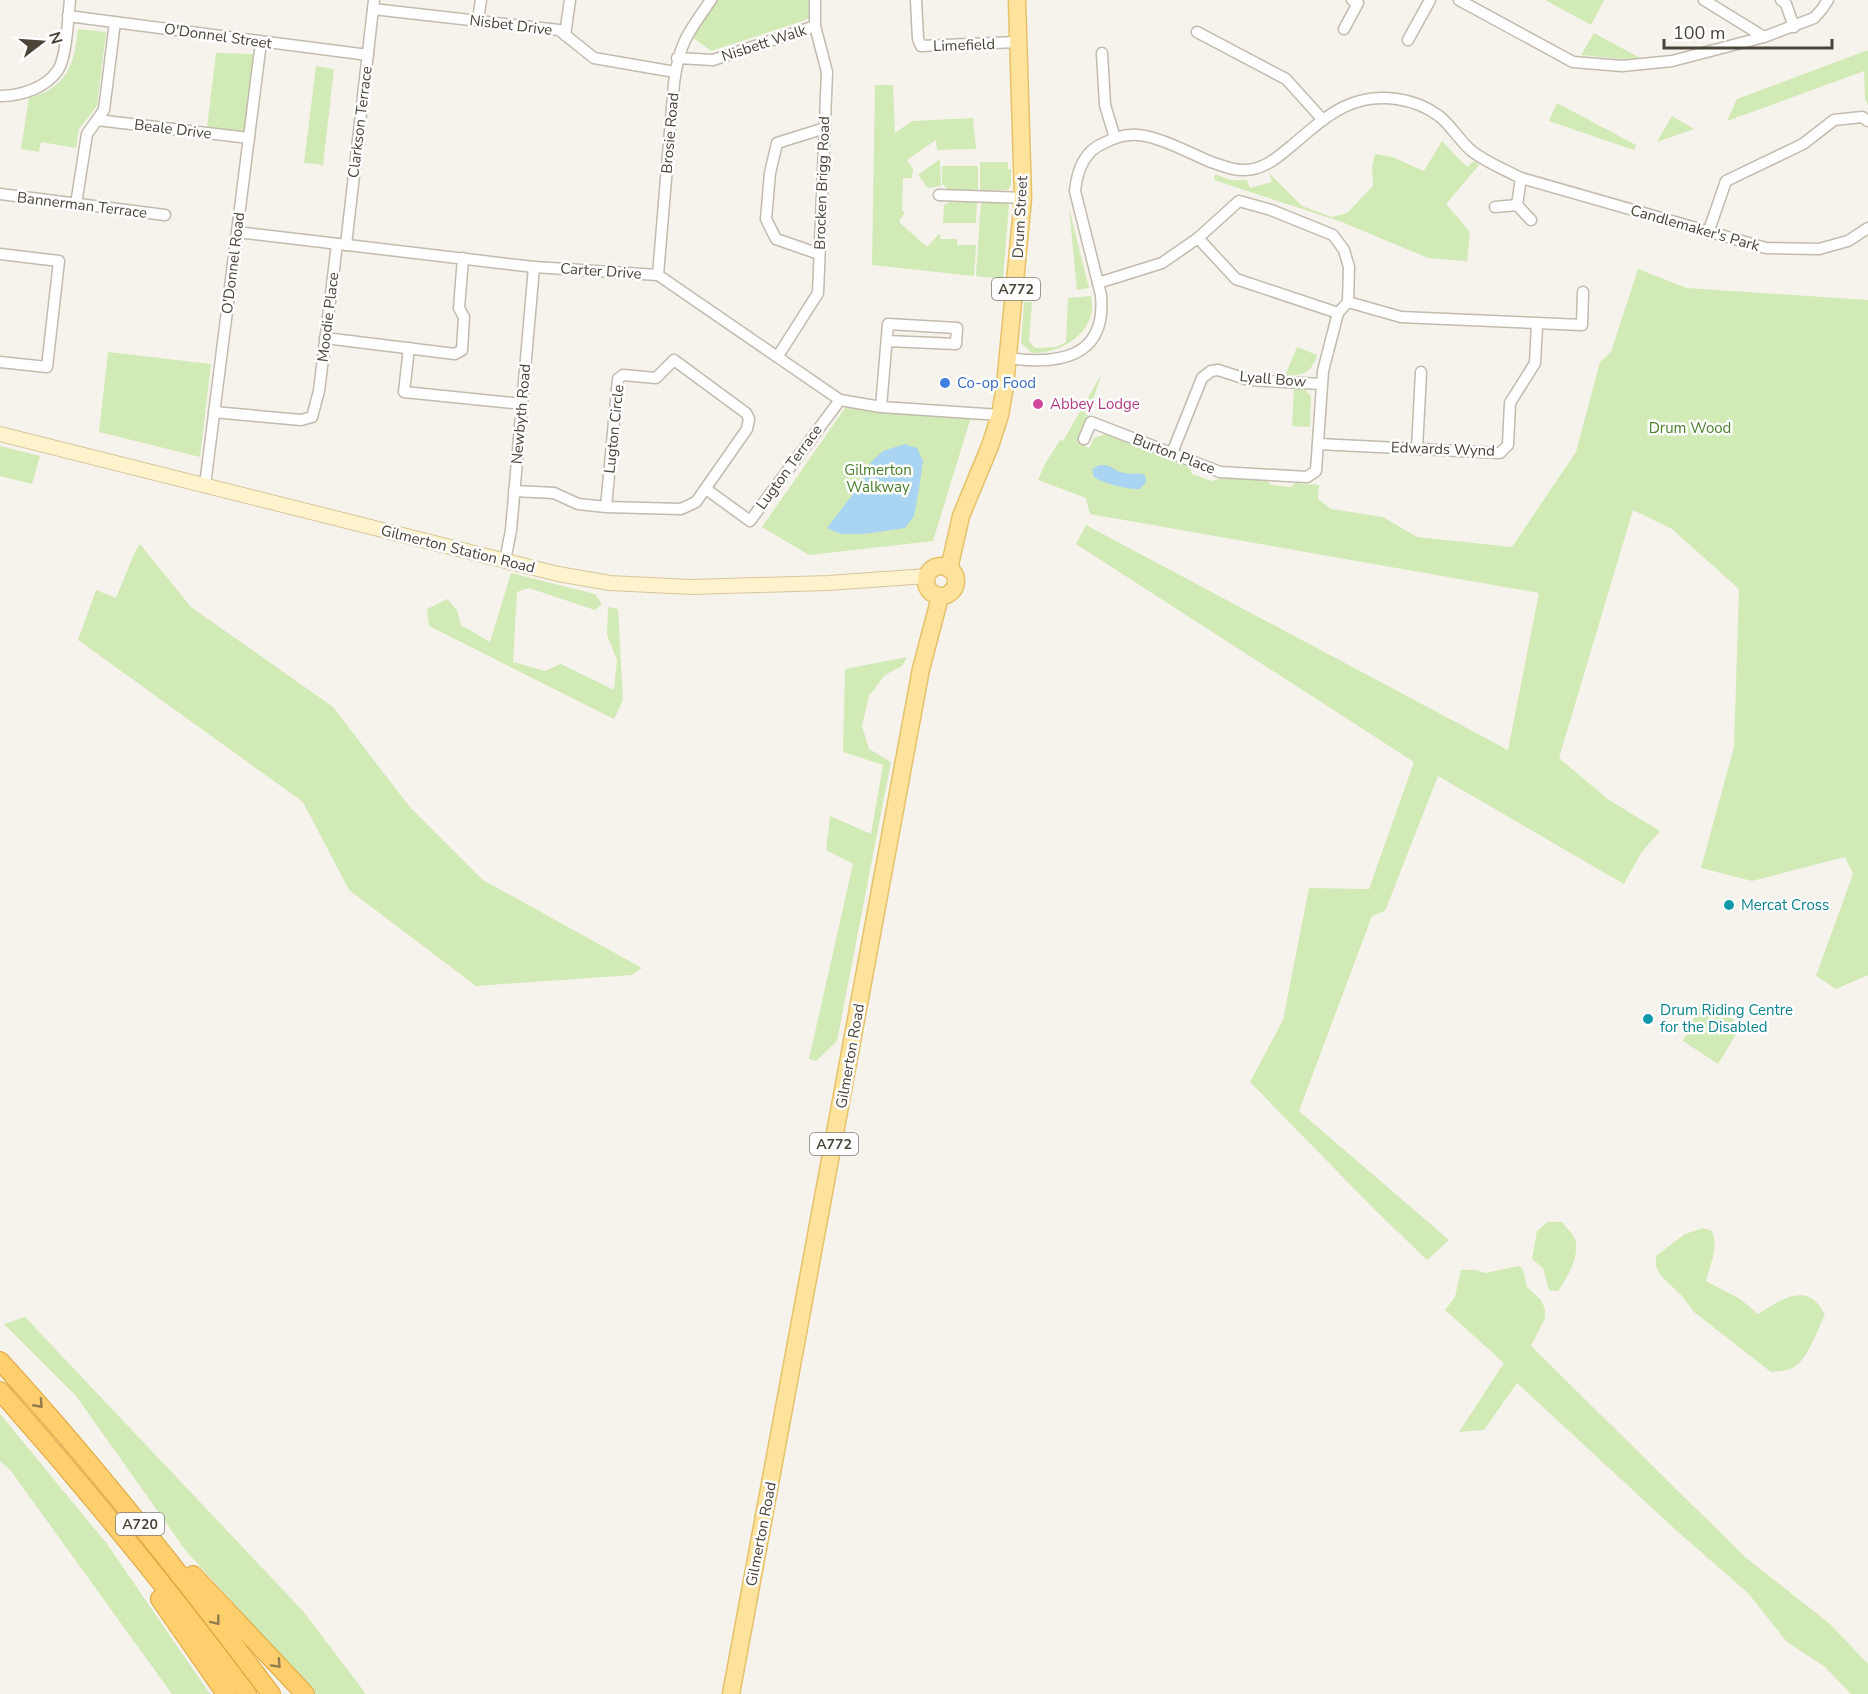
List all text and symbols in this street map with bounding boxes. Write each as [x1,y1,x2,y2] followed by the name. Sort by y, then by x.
[468,10,554,40] street label: Nisbet Drive
[12,12,72,72] north arrow
[1664,12,1832,50] scale bar
[163,19,274,54] street label: O'Donnel Street
[719,20,810,66] street label: Nisbett Walk
[1673,21,1725,45] text: 100 m
[43,29,68,47] text: N
[933,34,995,56] street label: Limefield
[343,65,377,179] street label: Clarkson Terrace
[657,92,683,174] street label: Brosie Road
[133,114,213,144] street label: Beale Drive
[810,116,834,250] street label: Brocken Brigg Road
[1008,175,1032,259] street label: Drum Street
[16,187,148,223] street label: Bannerman Terrace
[1628,200,1762,256] street label: Candlemaker's Park
[217,211,249,315] street label: O'Donnel Road
[560,258,642,284] street label: Carter Drive
[313,271,343,363] street label: Moodie Place
[992,278,1040,300] road number: A772
[507,363,535,465] street label: Newbyth Road
[1239,366,1307,392] street label: Lyall Bow
[957,373,1036,393] place label: Co-op Food
[938,376,952,390] marker: Co-op Food
[599,384,629,474] street label: Lugton Circle
[1050,394,1140,414] place label: Abbey Lodge
[1031,397,1045,411] marker: Abbey Lodge
[1649,418,1731,438] park label: Drum Wood
[751,421,827,513] street label: Lugton Terrace
[1130,429,1218,479] street label: Burton Place
[1391,437,1495,461] street label: Edwards Wynd
[844,460,912,497] park label: Gilmerton Walkway
[379,520,537,578] street label: Gilmerton Station Road
[1741,895,1829,915] place label: Mercat Cross
[1722,898,1736,912] marker: Mercat Cross
[1660,1000,1793,1037] place label: Drum Riding Centre for the Disabled
[831,1002,869,1110] street label: Gilmerton Road
[1641,1012,1655,1026] marker: Drum Riding Centre for the Disabled
[810,1133,858,1155] road number: A772
[32,1398,43,1408] one-way arrow
[741,1480,781,1588] street label: Gilmerton Road
[116,1513,164,1535] road number: A720
[208,1614,219,1625] one-way arrow
[270,1657,281,1668] one-way arrow

